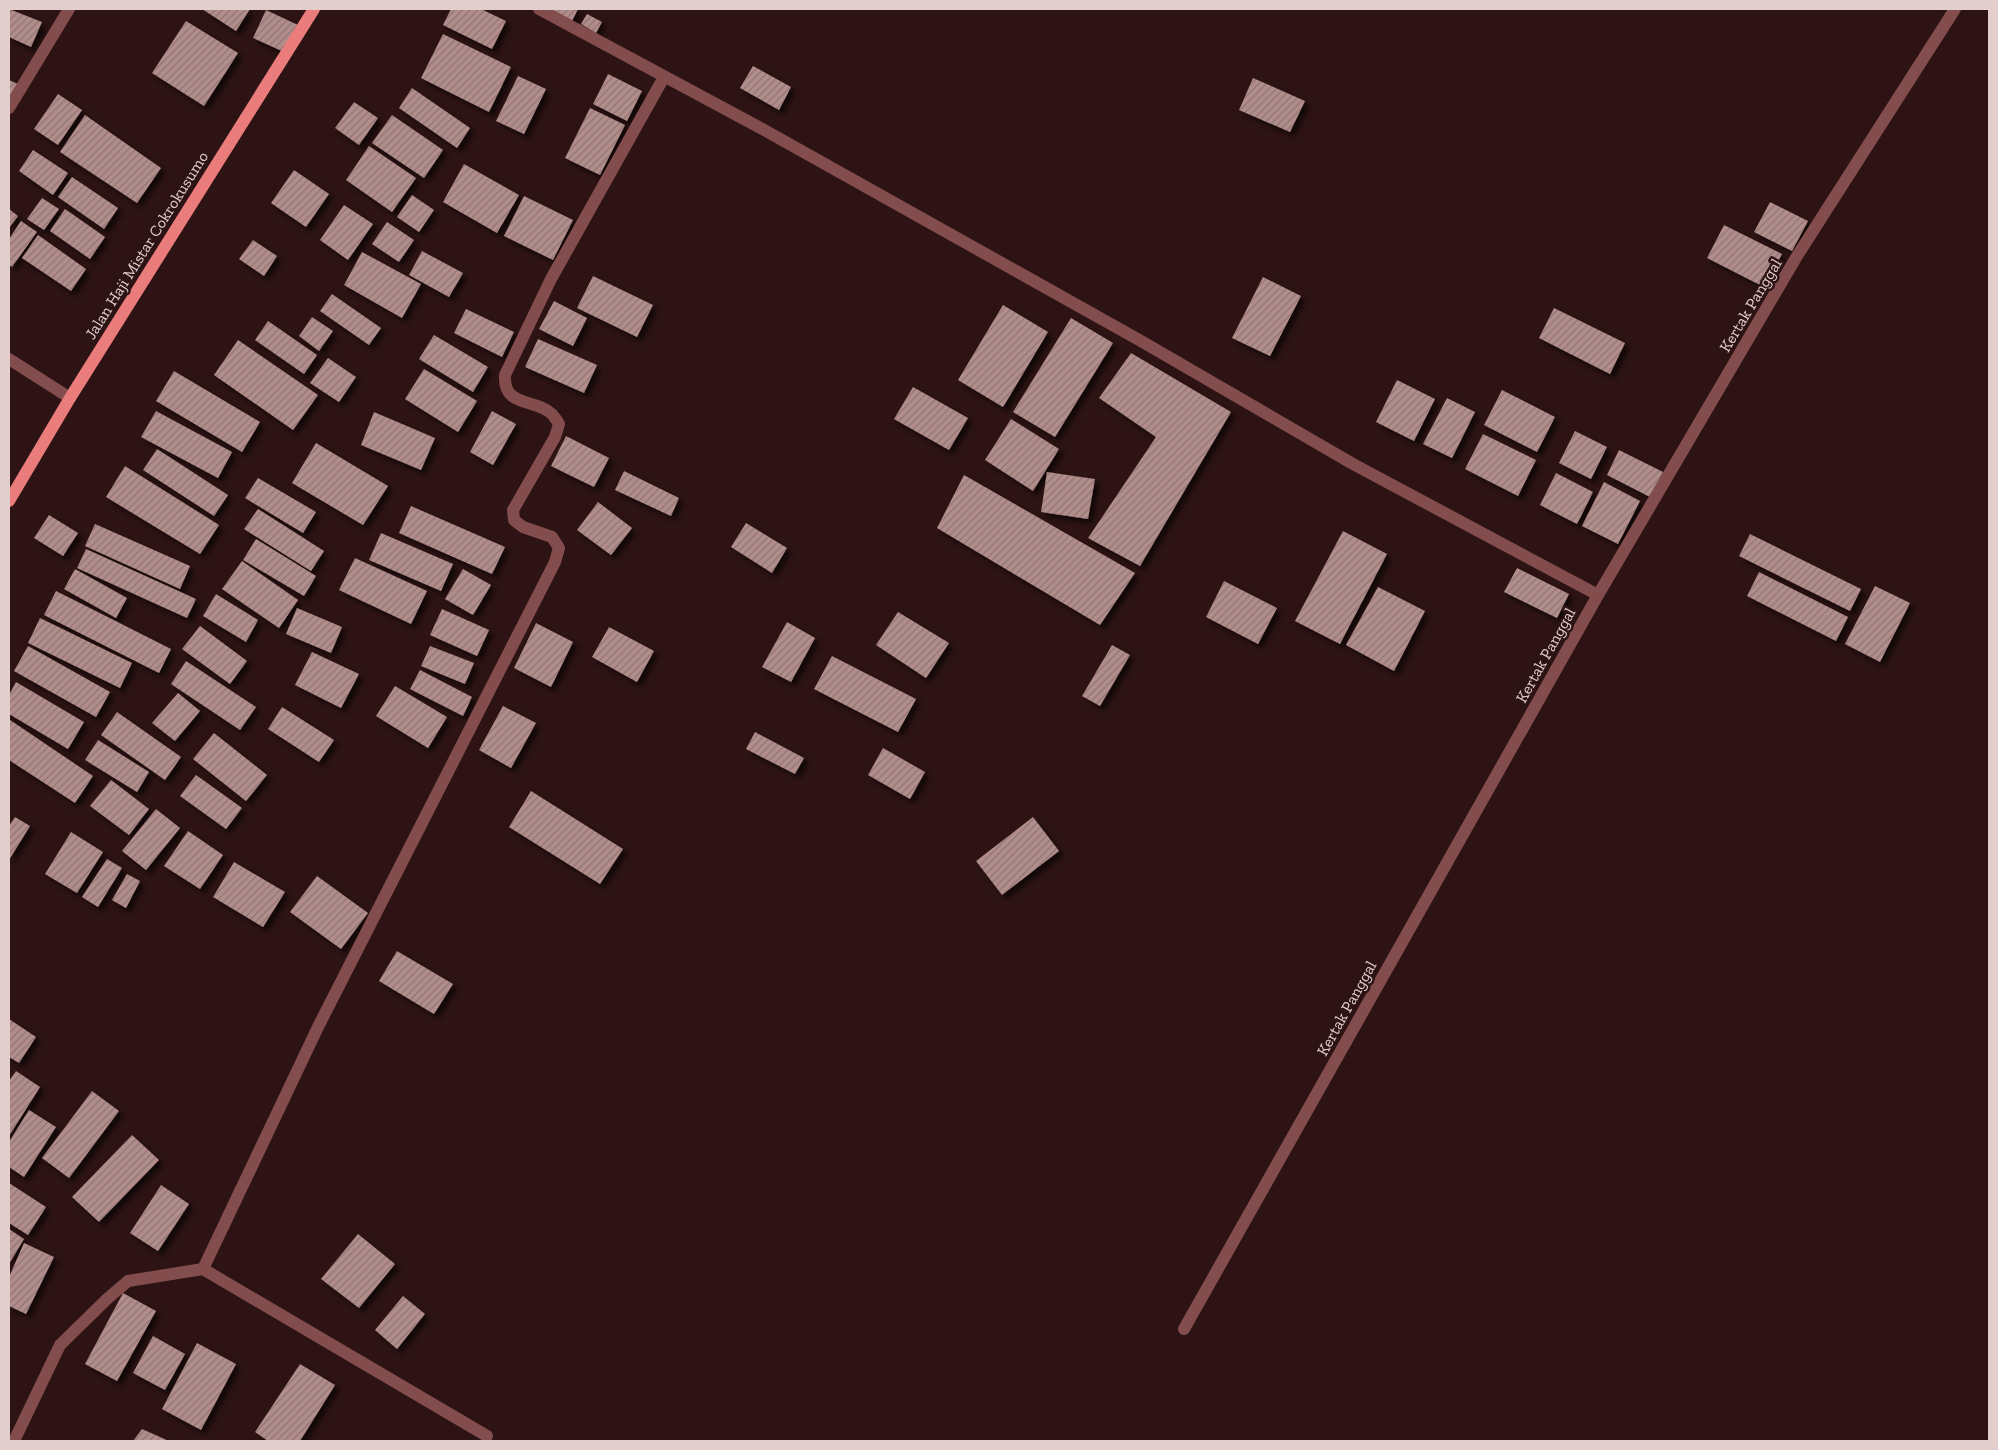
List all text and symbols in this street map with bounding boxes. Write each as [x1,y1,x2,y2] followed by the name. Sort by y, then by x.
[81,148,212,343] street label: Jalan Haji Mistar Cokrokusumo
[1715,255,1786,355] street label: Kertak Panggal
[1512,605,1579,706] street label: Kertak Panggal
[1313,958,1380,1059] street label: Kertak Panggal

